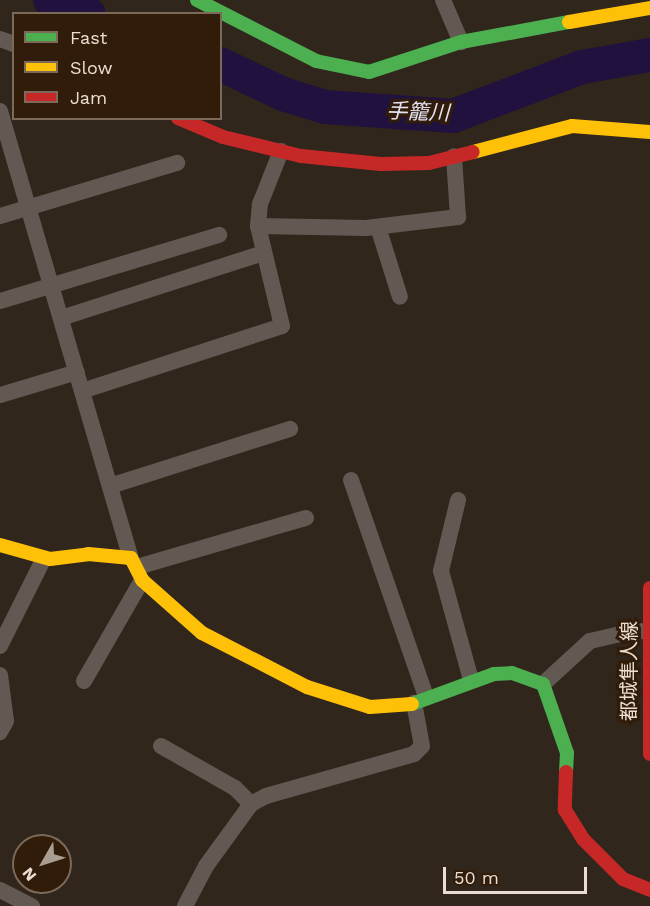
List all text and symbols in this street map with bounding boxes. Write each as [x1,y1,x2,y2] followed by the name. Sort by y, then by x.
[12,12,222,120] legend
[70,27,107,48] text: Fast
[70,57,113,78] text: Slow
[70,87,107,108] text: Jam
[386,98,450,126] water label: 手籠川
[617,621,641,721] street label: 都城隼人線
[12,834,72,894] north arrow
[446,855,590,893] scale bar
[18,864,40,885] text: N
[454,867,499,888] text: 50 m

